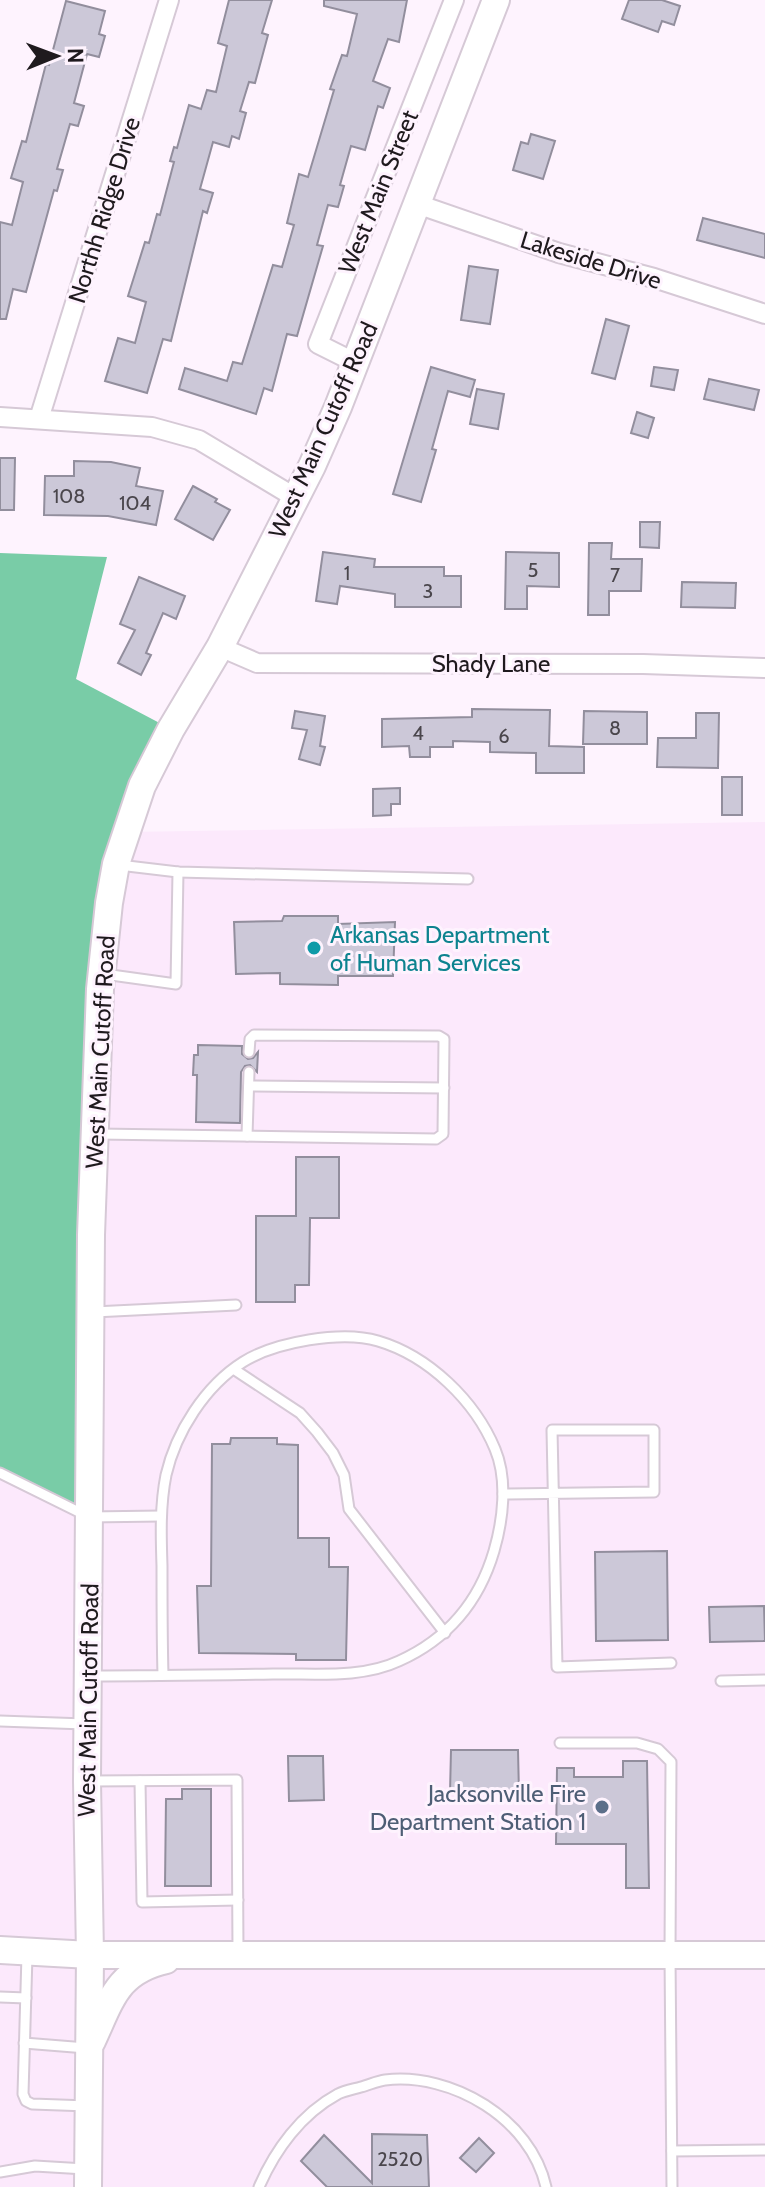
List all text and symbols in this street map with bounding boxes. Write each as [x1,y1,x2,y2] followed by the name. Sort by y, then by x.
[16,16,96,96] north arrow
[62,48,89,64] text: N
[332,106,424,278] street label: West Main Street
[62,113,146,307] street label: Northh Ridge Drive
[517,225,665,295] street label: Lakeside Drive
[262,317,384,543] street label: West Main Cutoff Road
[53,484,85,508] house number: 108
[119,491,151,515] house number: 104
[528,558,538,582] house number: 5
[344,561,350,585] house number: 1
[610,563,620,587] house number: 7
[423,579,433,603] house number: 3
[432,649,550,678] street label: Shady Lane
[609,716,621,740] house number: 8
[412,721,424,745] house number: 4
[498,724,510,748] house number: 6
[330,920,550,977] place label: Arkansas Department of Human Services
[79,935,121,1169] street label: West Main Cutoff Road
[305,939,323,957] marker: Arkansas Department of Human Services
[71,1583,105,1817] street label: West Main Cutoff Road
[370,1779,586,1836] place label: Jacksonville Fire Department Station 1
[593,1798,611,1816] marker: Jacksonville Fire Department Station 1
[377,2147,423,2171] house number: 2520

